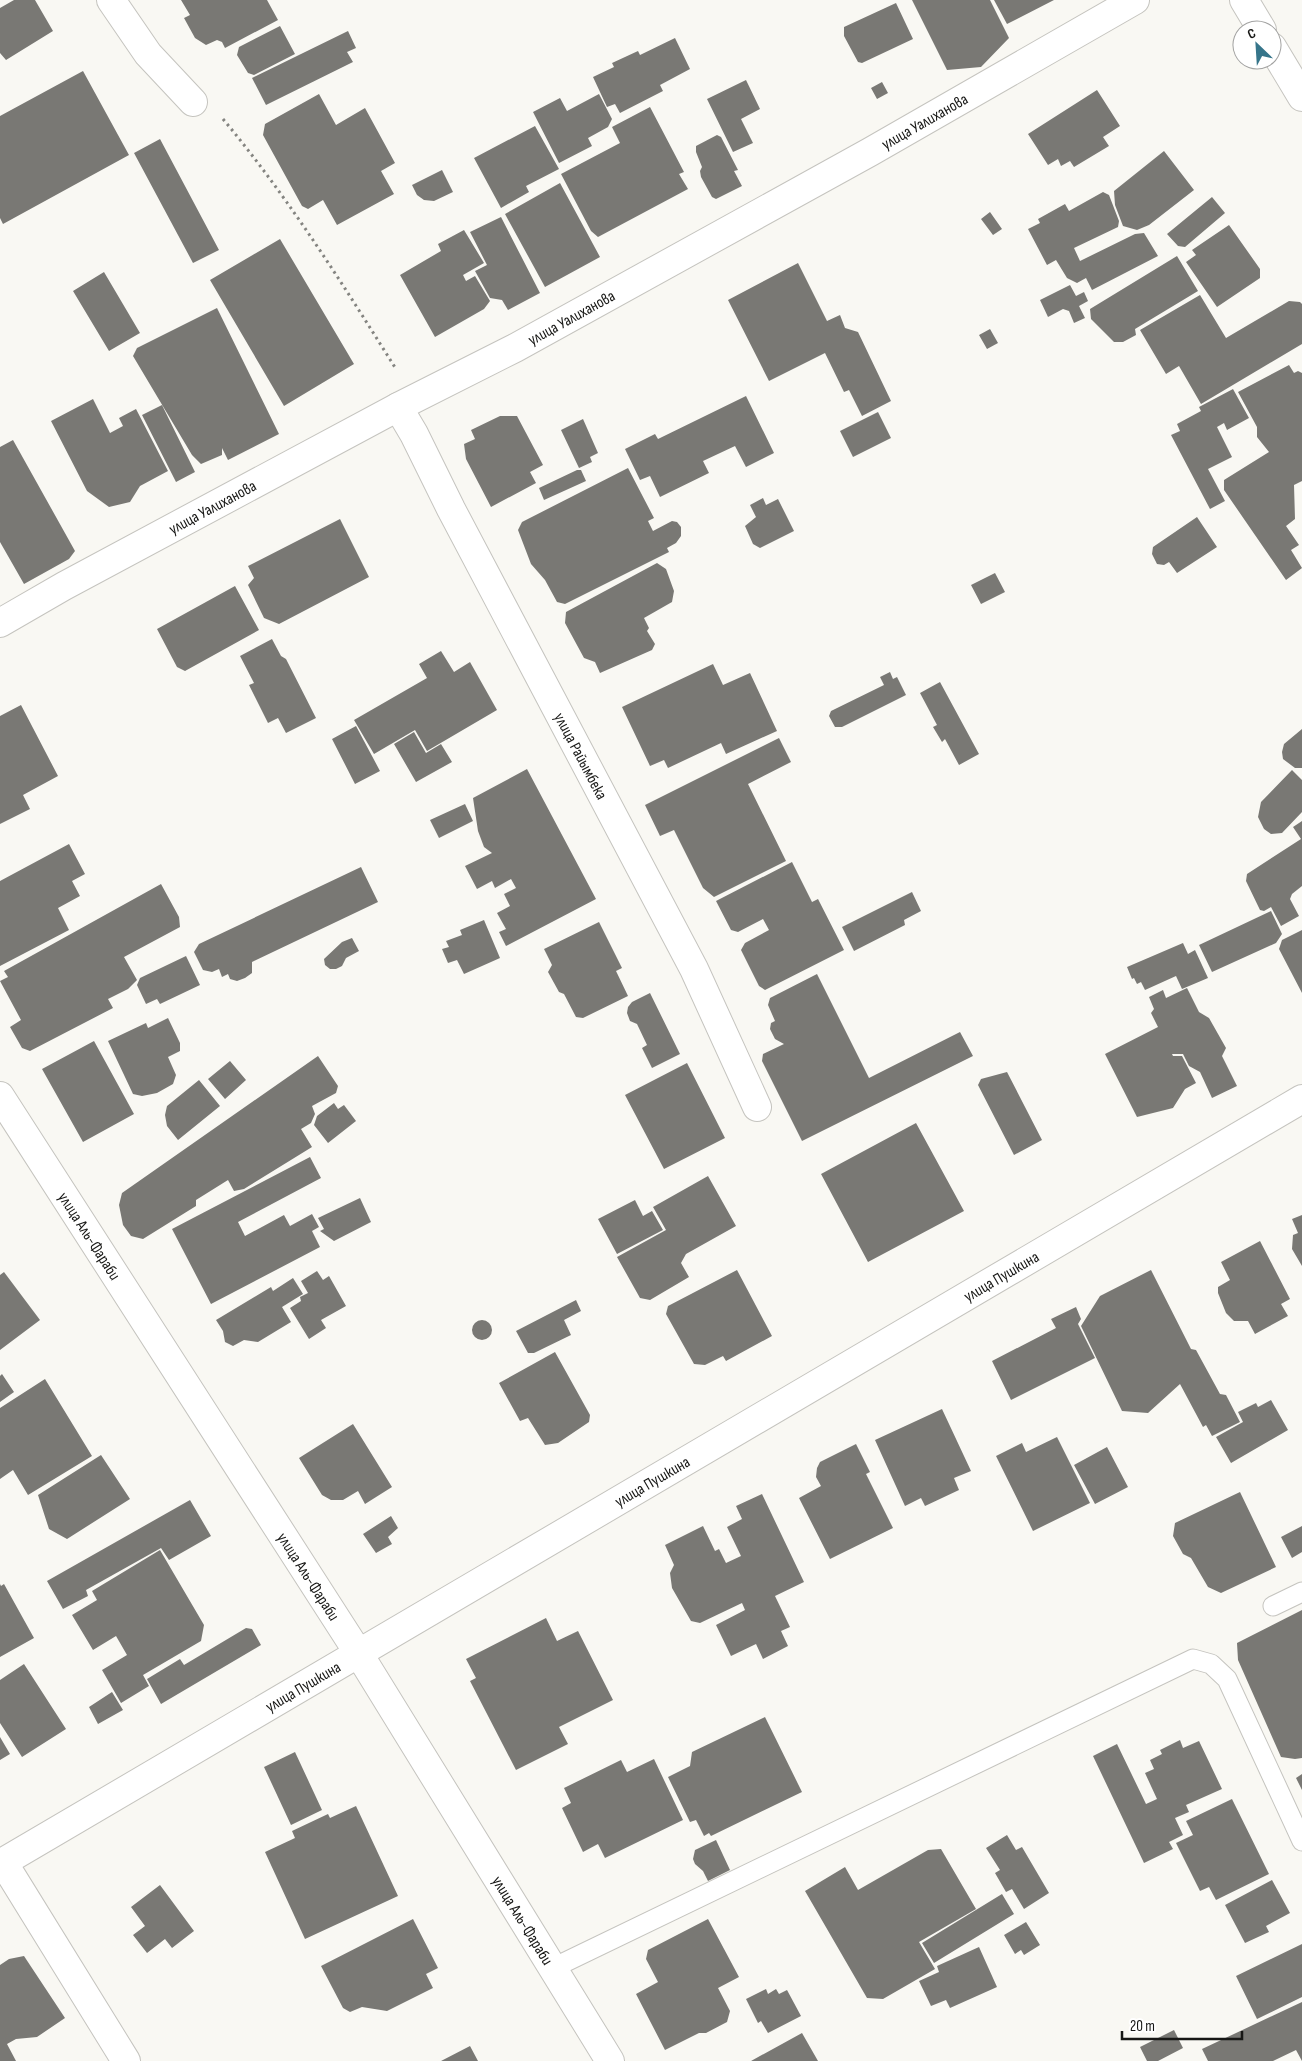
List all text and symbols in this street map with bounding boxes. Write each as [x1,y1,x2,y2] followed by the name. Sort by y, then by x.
[1232,20,1282,70] north arrow
[1245,24,1259,43] text: С
[878,90,972,154] street label: улица Уалиханова
[525,287,619,350] street label: улица Уалиханова
[166,477,260,539] street label: улица Уалиханова
[549,710,611,803] street label: улица Райымбека
[53,1189,124,1284] street label: улица Аль-Фараби
[961,1248,1043,1307] street label: улица Пушкина
[612,1453,694,1512] street label: улица Пушкина
[272,1529,343,1625] street label: улица Аль-Фараби
[262,1658,344,1717] street label: улица Пушкина
[487,1873,556,1969] street label: улица Аль-Фараби
[1122,2008,1242,2040] scale bar
[1130,2017,1155,2036] text: 20 m

